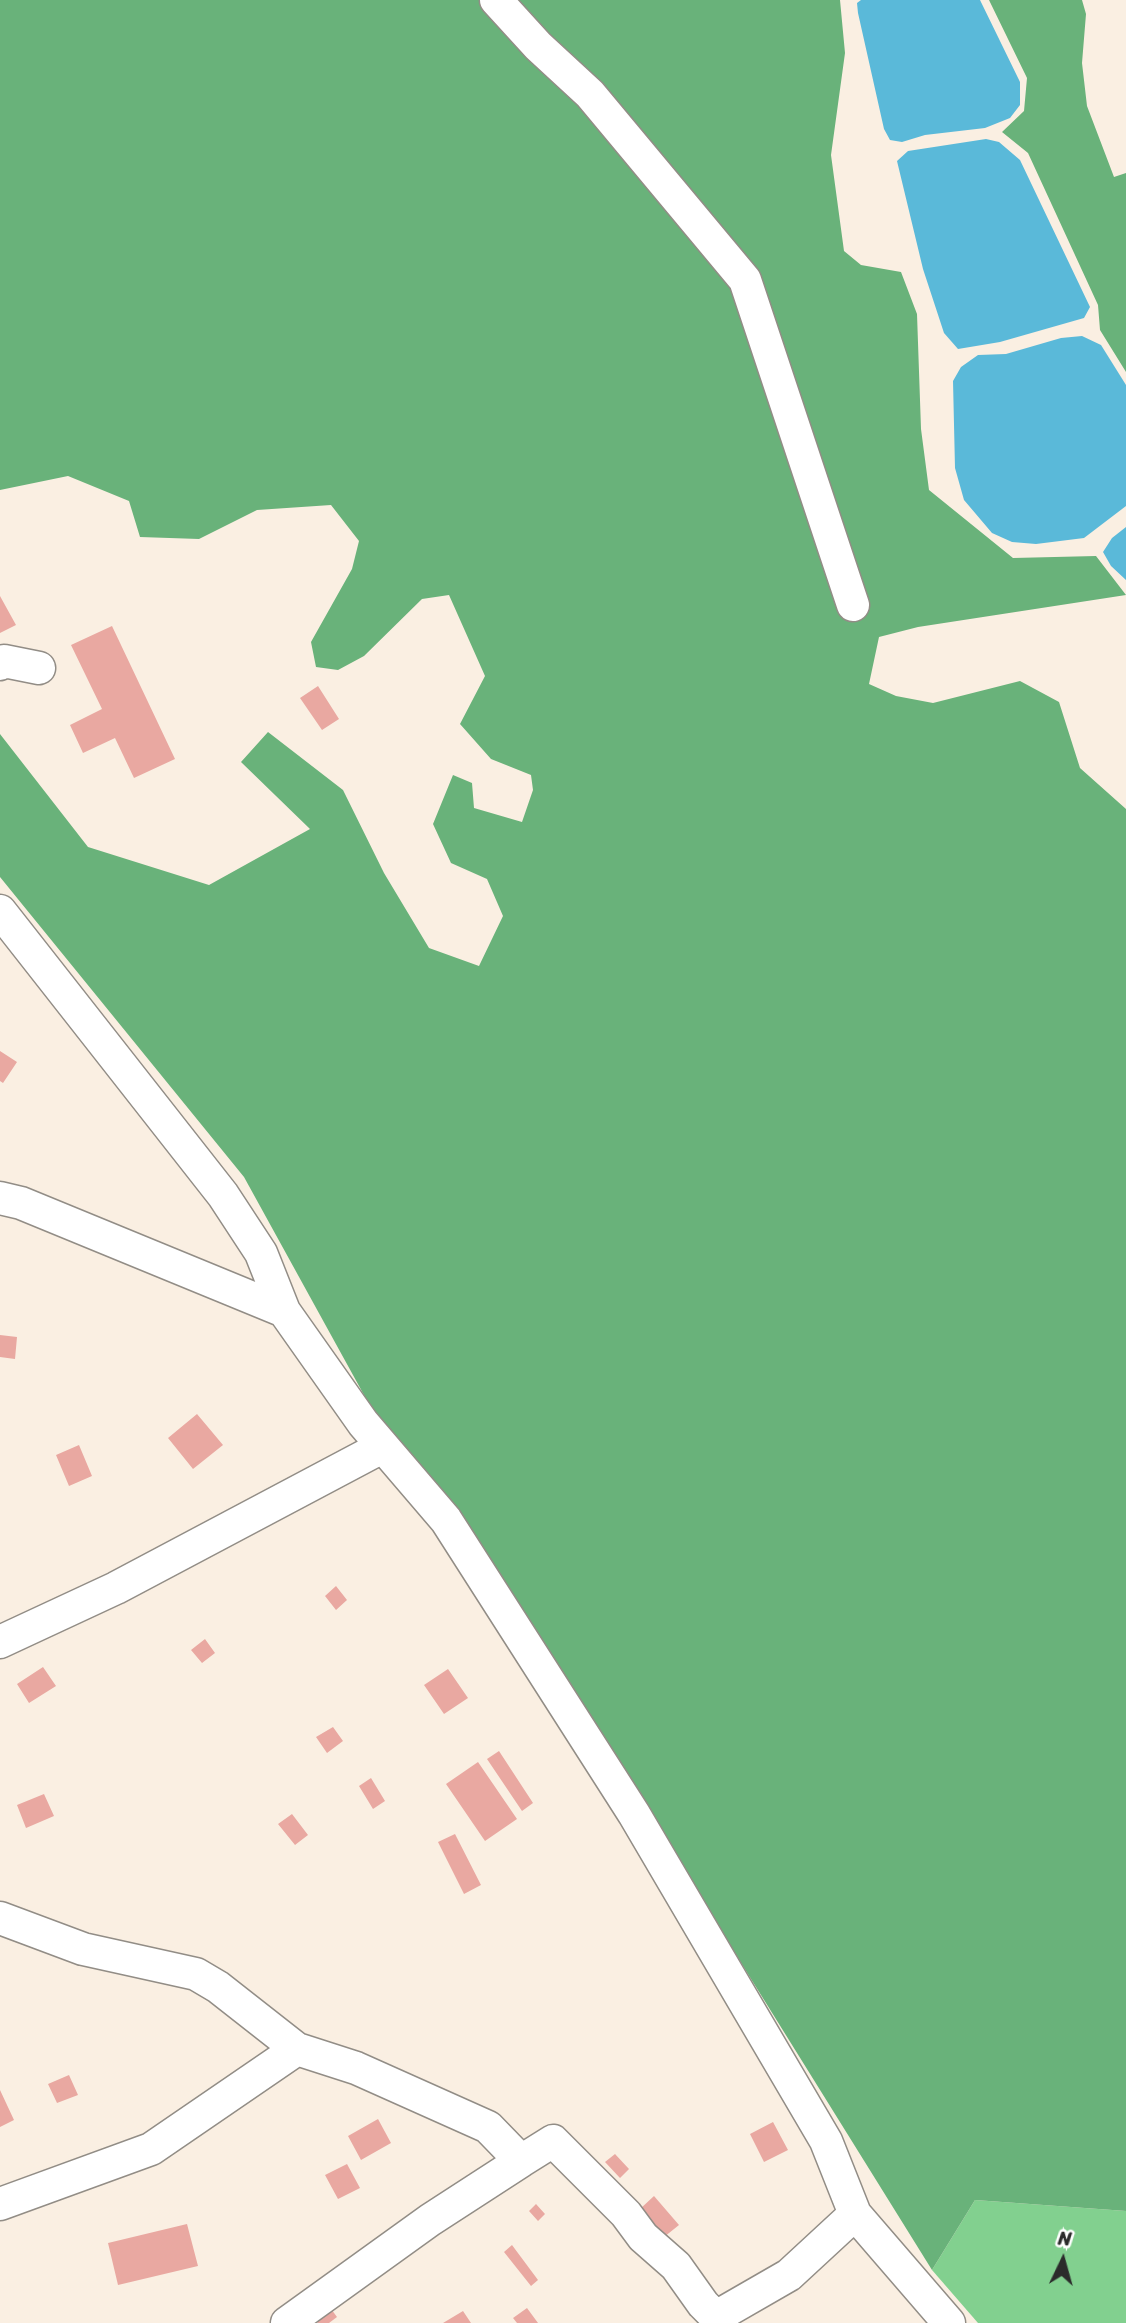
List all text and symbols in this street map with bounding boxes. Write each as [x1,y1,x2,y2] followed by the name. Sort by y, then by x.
[1057,2222,1073,2256] text: N
[1028,2225,1098,2295] north arrow

